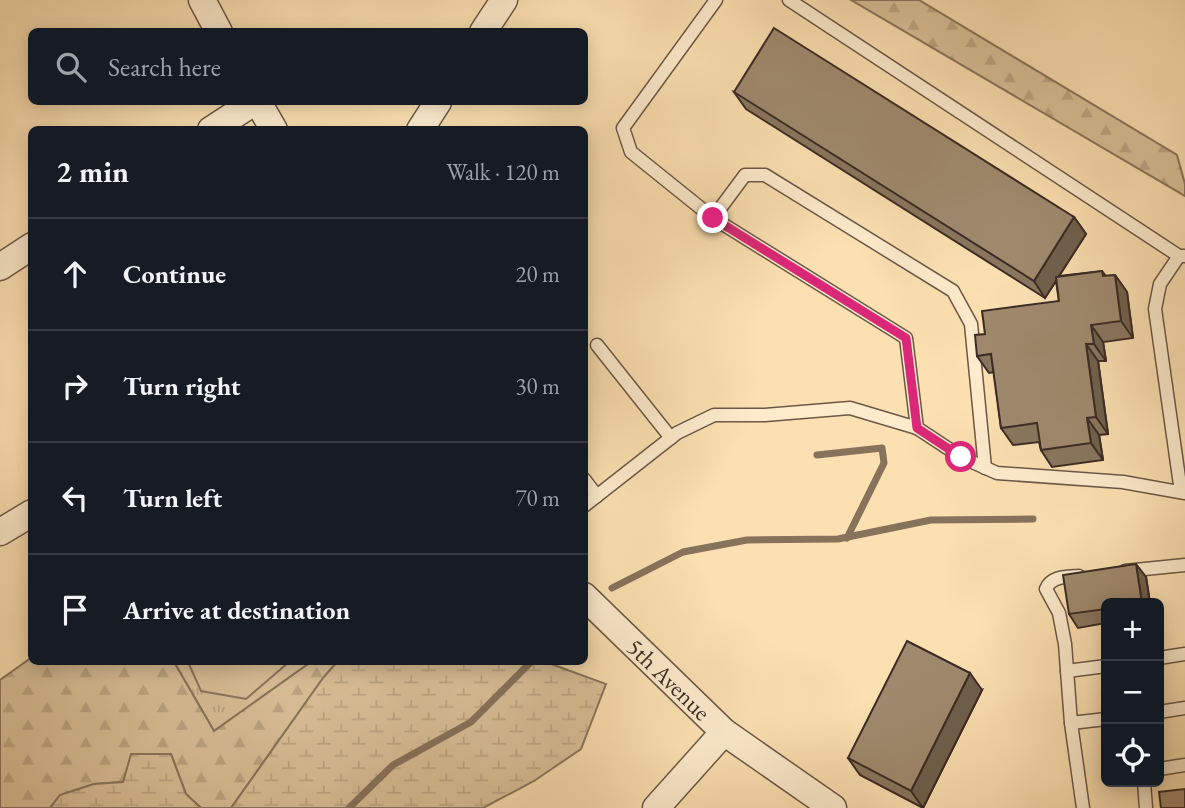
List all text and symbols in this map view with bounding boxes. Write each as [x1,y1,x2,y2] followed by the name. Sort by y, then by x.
[28,28,588,105] search box
[52,48,90,86] icon: search
[108,50,221,84] text: Search here
[56,152,129,191] text: 2 min
[446,157,560,187] text: Walk · 120 m
[697,202,728,233] route end
[56,255,94,293] icon: ahead
[123,257,226,291] text: Continue
[515,259,560,289] text: 20 m
[56,367,94,405] icon: right
[123,369,241,403] text: Turn right
[515,371,560,401] text: 30 m
[945,441,976,472] route start
[56,479,94,517] icon: left
[123,481,222,515] text: Turn left
[515,483,560,513] text: 70 m
[56,591,94,629] icon: arrive
[123,593,350,627] text: Arrive at destination
[1101,598,1164,787] map controls
[1101,598,1164,661] button: +
[621,631,718,727] street label: 5th Avenue
[1101,661,1164,724] button: −
[1101,724,1164,787] button: locate

